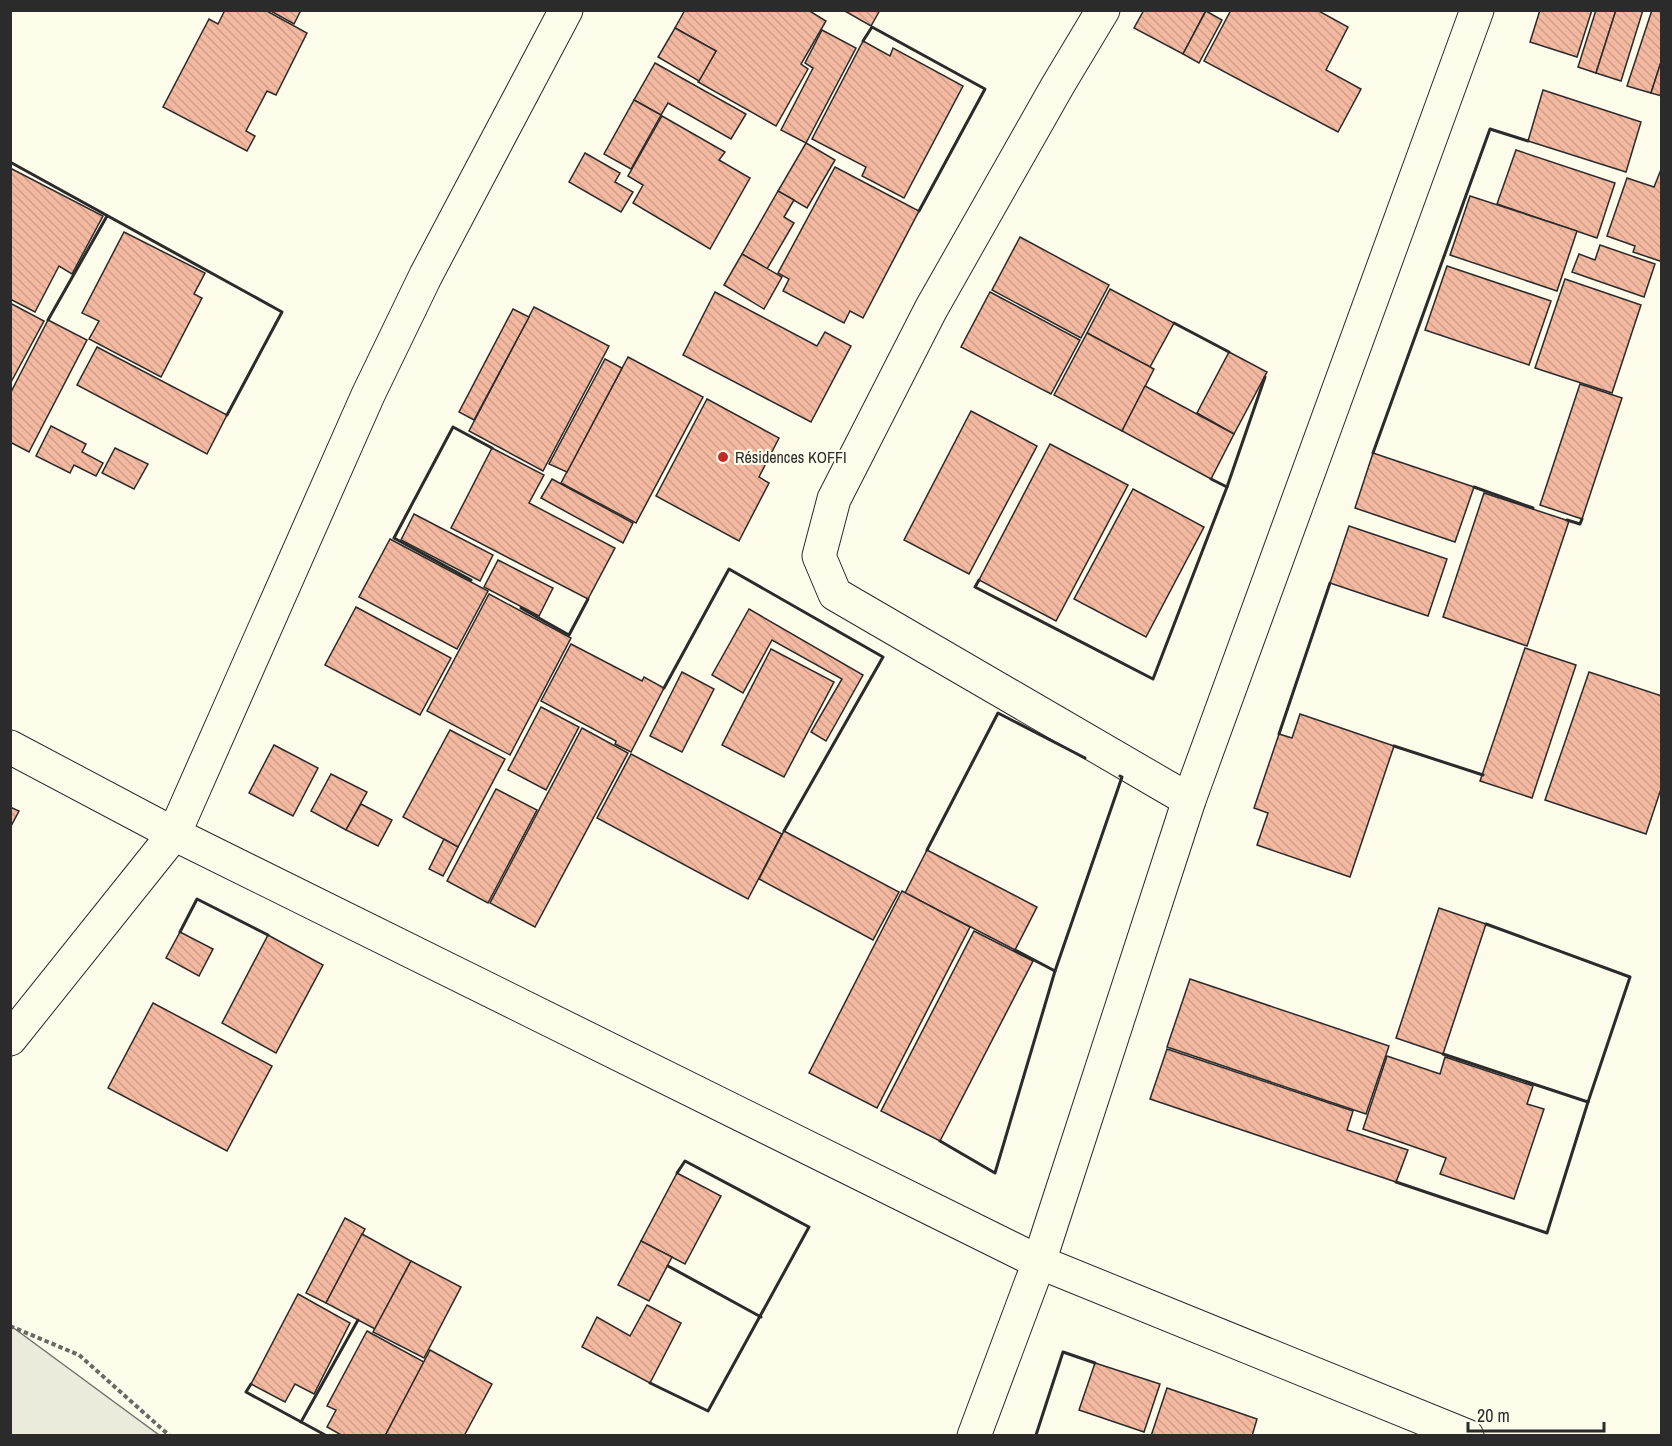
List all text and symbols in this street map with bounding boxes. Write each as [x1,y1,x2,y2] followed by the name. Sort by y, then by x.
[735,446,847,468] place label: Résidences KOFFI
[716,450,730,464] marker: Résidences KOFFI
[1468,1395,1604,1433] scale bar
[1477,1403,1510,1428] text: 20 m

